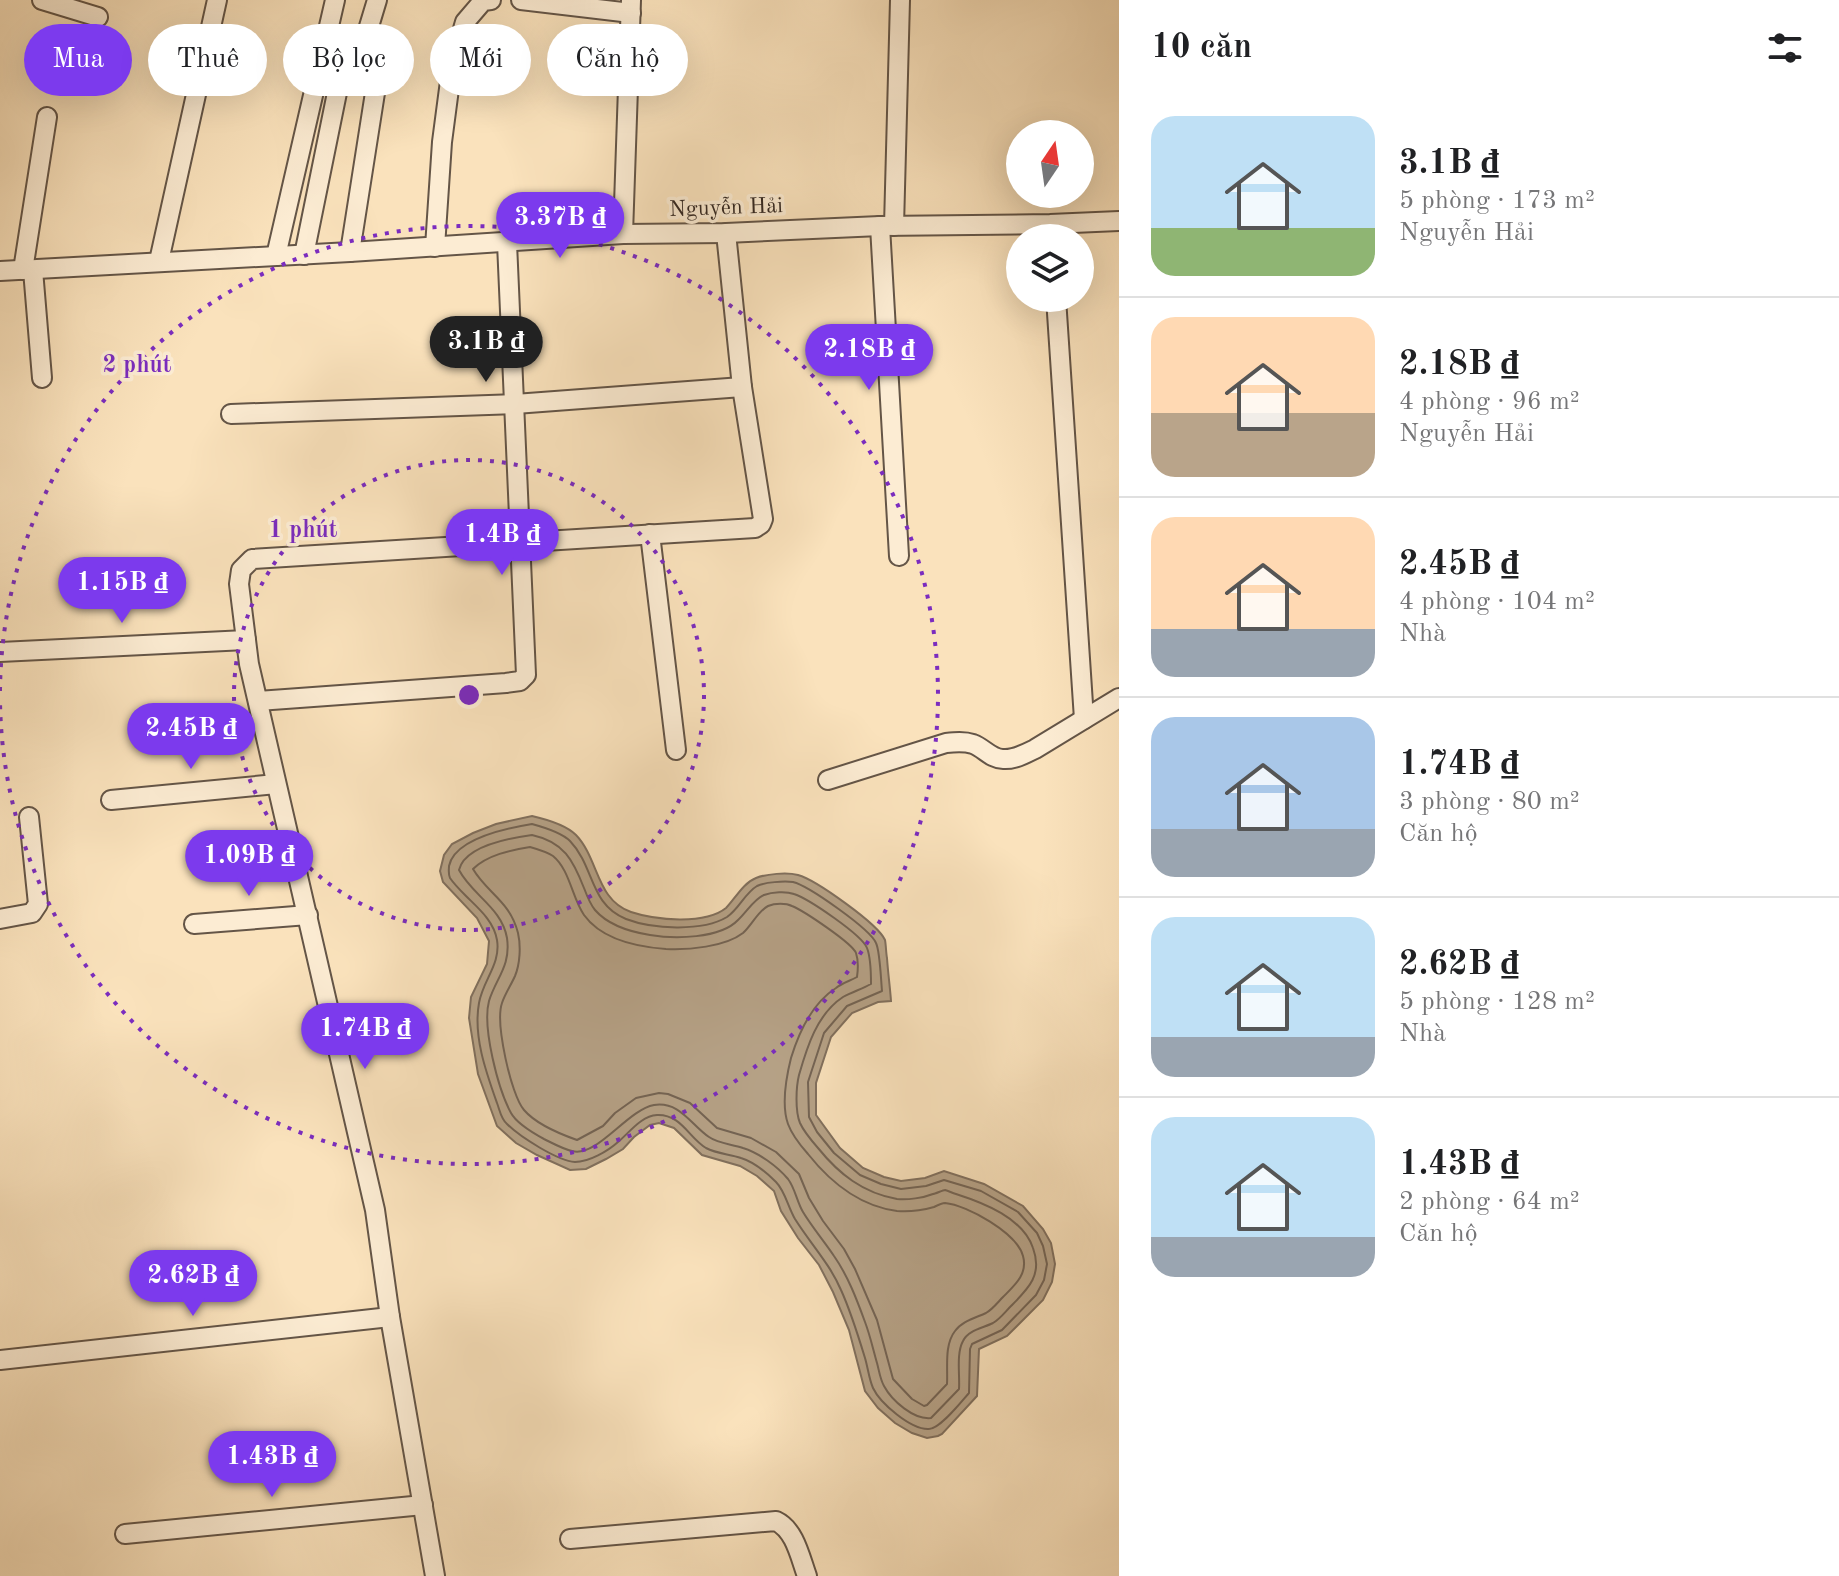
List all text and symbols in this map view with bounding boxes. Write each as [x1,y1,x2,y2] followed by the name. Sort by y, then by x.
[24,24,132,96] chip: Mua
[148,24,267,96] chip: Thuê
[283,24,414,96] chip: Bộ lọc
[430,24,531,96] chip: Mới
[547,24,688,96] chip: Căn hộ
[1763,26,1807,70] icon: filters
[1151,31,1252,65] text: 10 căn
[1006,120,1094,208] north arrow
[1006,120,1094,312] map controls
[1399,147,1499,181] text: 3.1B ₫
[1215,148,1311,244] icon: home
[1399,188,1595,214] text: 5 phòng · 173 m²
[486,192,634,260] pin: 3.37B ₫
[669,194,783,221] street label: Nguyễn Hải
[514,205,606,231] text: 3.37B ₫
[1399,220,1534,246] text: Nguyễn Hải
[1006,224,1094,312] button: layers
[421,316,551,384] pin: 3.1B ₫
[795,324,943,392] pin: 2.18B ₫
[448,329,524,355] text: 3.1B ₫
[823,337,915,363] text: 2.18B ₫
[1399,348,1519,382] text: 2.18B ₫
[1215,349,1311,445] icon: home
[102,354,172,378] text: 2 phút
[1399,389,1580,415] text: 4 phòng · 96 m²
[1399,421,1534,447] text: Nguyễn Hải
[437,509,567,577] pin: 1.4B ₫
[268,519,338,543] text: 1 phút
[464,522,540,548] text: 1.4B ₫
[1399,548,1519,582] text: 2.45B ₫
[1215,549,1311,645] icon: home
[48,557,196,625] pin: 1.15B ₫
[76,570,168,596] text: 1.15B ₫
[1399,589,1595,615] text: 4 phòng · 104 m²
[1399,621,1446,647] text: Nhà
[455,681,483,709] centre of rings
[117,703,265,771] pin: 2.45B ₫
[145,716,237,742] text: 2.45B ₫
[1399,748,1519,782] text: 1.74B ₫
[1215,749,1311,845] icon: home
[1399,789,1580,815] text: 3 phòng · 80 m²
[1399,821,1478,847] text: Căn hộ
[175,830,323,898] pin: 1.09B ₫
[203,843,295,869] text: 1.09B ₫
[1399,948,1519,982] text: 2.62B ₫
[1215,949,1311,1045] icon: home
[1399,989,1595,1015] text: 5 phòng · 128 m²
[291,1003,439,1071] pin: 1.74B ₫
[319,1016,411,1042] text: 1.74B ₫
[1399,1021,1446,1047] text: Nhà
[1399,1148,1519,1182] text: 1.43B ₫
[1215,1149,1311,1245] icon: home
[1399,1189,1580,1215] text: 2 phòng · 64 m²
[1399,1221,1478,1247] text: Căn hộ
[119,1250,267,1318] pin: 2.62B ₫
[147,1263,239,1289] text: 2.62B ₫
[198,1431,346,1499] pin: 1.43B ₫
[226,1444,318,1470] text: 1.43B ₫

